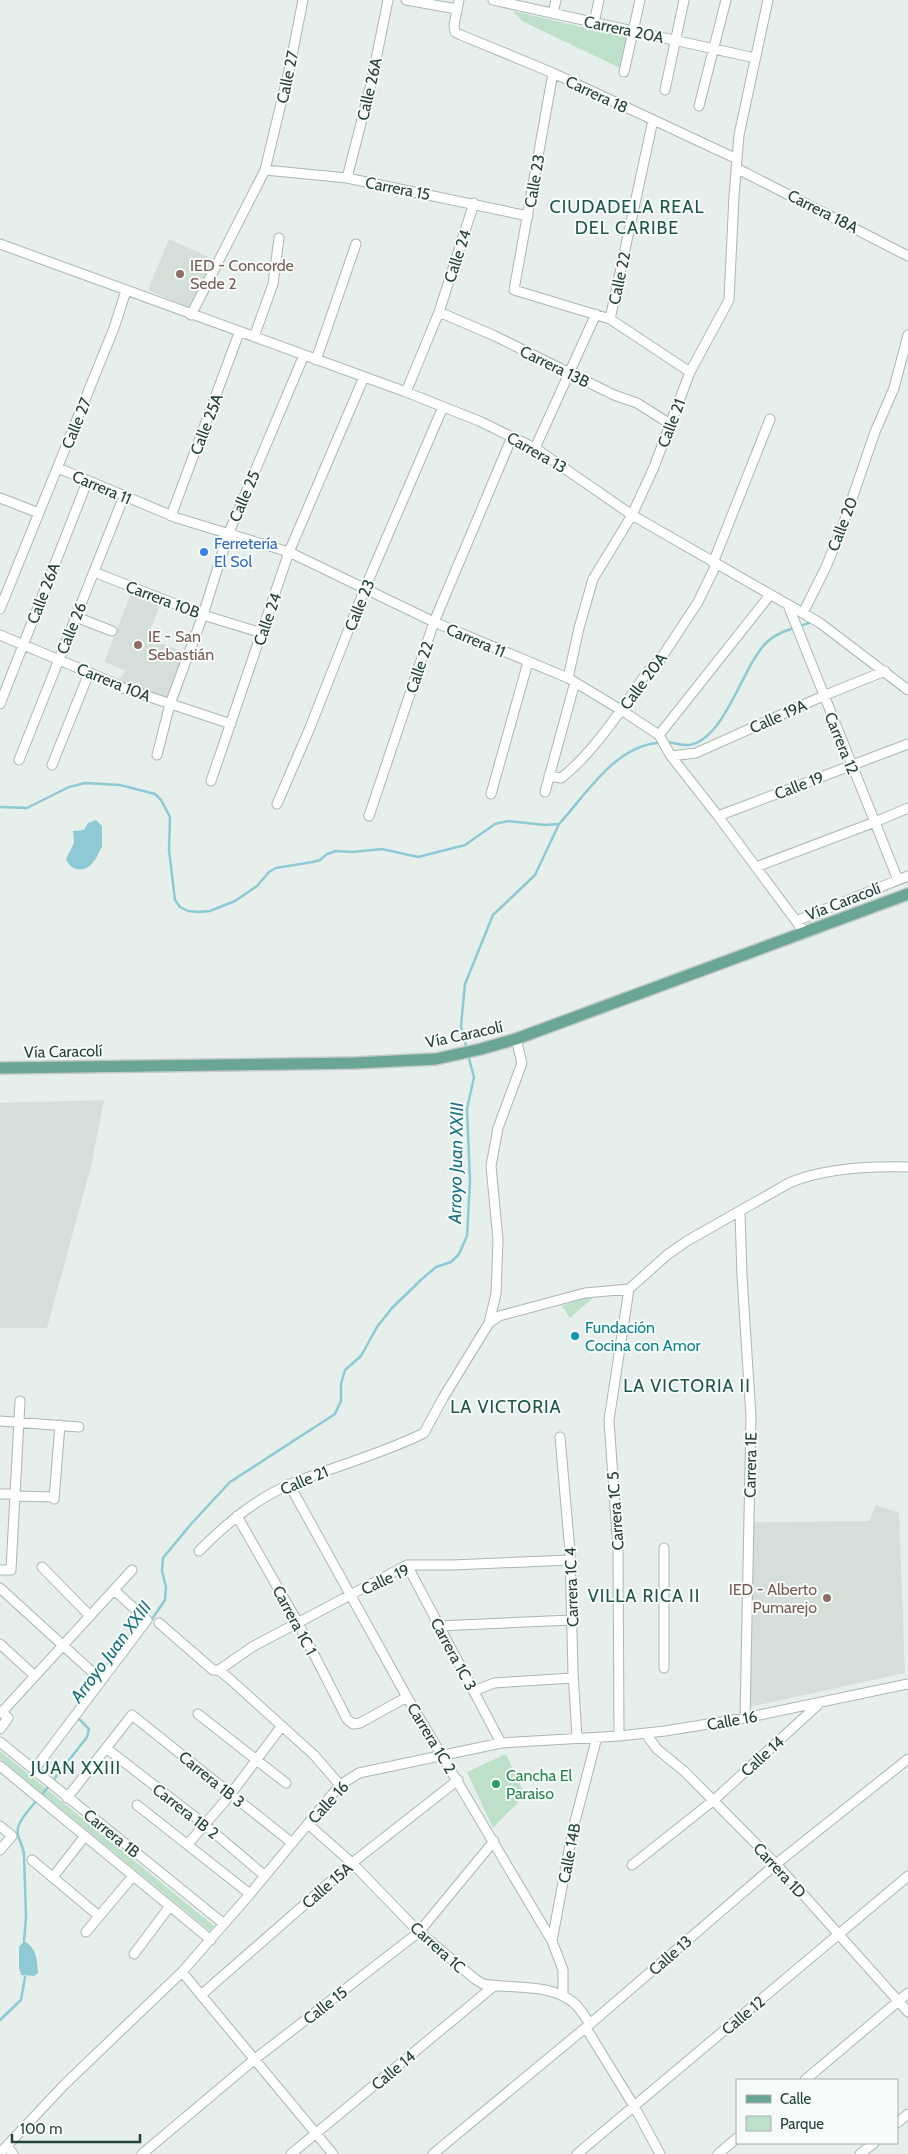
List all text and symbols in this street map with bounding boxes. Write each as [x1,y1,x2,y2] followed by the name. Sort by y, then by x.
[582,12,666,47] street label: Carrera 20A
[273,49,302,105] street label: Calle 27
[353,56,386,122] street label: Calle 26A
[563,72,631,117] street label: Carrera 18
[520,153,549,209] street label: Calle 23
[364,173,432,204] street label: Carrera 15
[784,186,861,237] street label: Carrera 18A
[550,196,704,239] district label: CIUDADELA REAL DEL CARIBE
[440,227,475,285] street label: Calle 24
[605,250,634,306] street label: Calle 22
[190,256,294,293] place label: IED - Concorde Sede 2
[174,268,186,280] marker: IED - Concorde Sede 2
[517,341,593,392] street label: Carrera 13B
[186,391,227,457] street label: Calle 25A
[58,395,95,451] street label: Calle 27
[654,396,689,450] street label: Calle 21
[504,428,570,477] street label: Carrera 13
[69,467,134,508] street label: Carrera 11
[225,468,264,525] street label: Calle 25
[823,494,861,554] street label: Calle 20
[214,534,278,571] place label: Ferretería El Sol
[198,546,210,558] marker: Ferretería El Sol
[23,560,64,627] street label: Calle 26A
[123,577,203,622] street label: Carrera 10B
[341,577,378,634] street label: Calle 23
[250,590,285,648] street label: Calle 24
[52,599,90,657] street label: Calle 26
[443,620,508,661] street label: Carrera 11
[148,627,214,664] place label: IE - San Sebastián
[132,639,144,651] marker: IE - San Sebastián
[402,639,437,696] street label: Calle 22
[616,649,671,713] street label: Calle 20A
[74,659,154,706] street label: Carrera 10A
[747,695,810,737] street label: Calle 19A
[820,709,863,777] street label: Carrera 12
[772,767,826,803] street label: Calle 19
[803,878,884,924] street label: Vía Caracolí
[424,1017,505,1052] street label: Vía Caracolí
[24,1041,103,1062] street label: Vía Caracolí
[444,1102,468,1225] water label: Arroyo Juan XXIII
[585,1318,701,1355] place label: Fundación Cocina con Amor
[569,1330,581,1342] marker: Fundación Cocina con Amor
[623,1375,751,1397] district label: LA VICTORIA II
[450,1396,562,1418] district label: LA VICTORIA
[740,1432,761,1498] street label: Carrera 1E
[277,1462,331,1499] street label: Calle 21
[603,1471,628,1551] street label: Carrera 1C 5
[561,1547,582,1627] street label: Carrera 1C 4
[358,1560,412,1599] street label: Calle 19
[729,1580,817,1617] place label: IED - Alberto Pumarejo
[268,1582,321,1658] street label: Carrera 1C 1
[588,1585,700,1607] district label: VILLA RICA II
[821,1592,833,1604] marker: IED - Alberto Pumarejo
[65,1597,157,1708] water label: Arroyo Juan XXIII
[427,1615,481,1694] street label: Carrera 1C 3
[403,1700,460,1777] street label: Carrera 1C 2
[705,1707,759,1734] street label: Calle 16
[737,1732,788,1781] street label: Calle 14
[175,1747,248,1812] street label: Carrera 1B 3
[30,1757,121,1779] district label: JUAN XXIII
[506,1766,573,1803] place label: Cancha El Paraiso
[304,1777,353,1828] street label: Calle 16
[490,1778,502,1790] marker: Cancha El Paraiso
[149,1780,223,1843] street label: Carrera 1B 2
[80,1805,144,1862] street label: Carrera 1B
[554,1821,585,1885] street label: Calle 14B
[749,1839,810,1902] street label: Carrera 1D
[298,1858,357,1912] street label: Calle 15A
[406,1918,469,1977] street label: Carrera 1C
[645,1932,696,1979] street label: Calle 13
[299,1982,351,2028] street label: Calle 15
[718,1992,769,2039] street label: Calle 12
[368,2047,419,2094] street label: Calle 14
[736,2079,898,2144] legend
[780,2090,811,2108] text: Calle
[12,2112,140,2144] scale bar
[780,2115,824,2133] text: Parque
[20,2120,62,2138] text: 100 m

